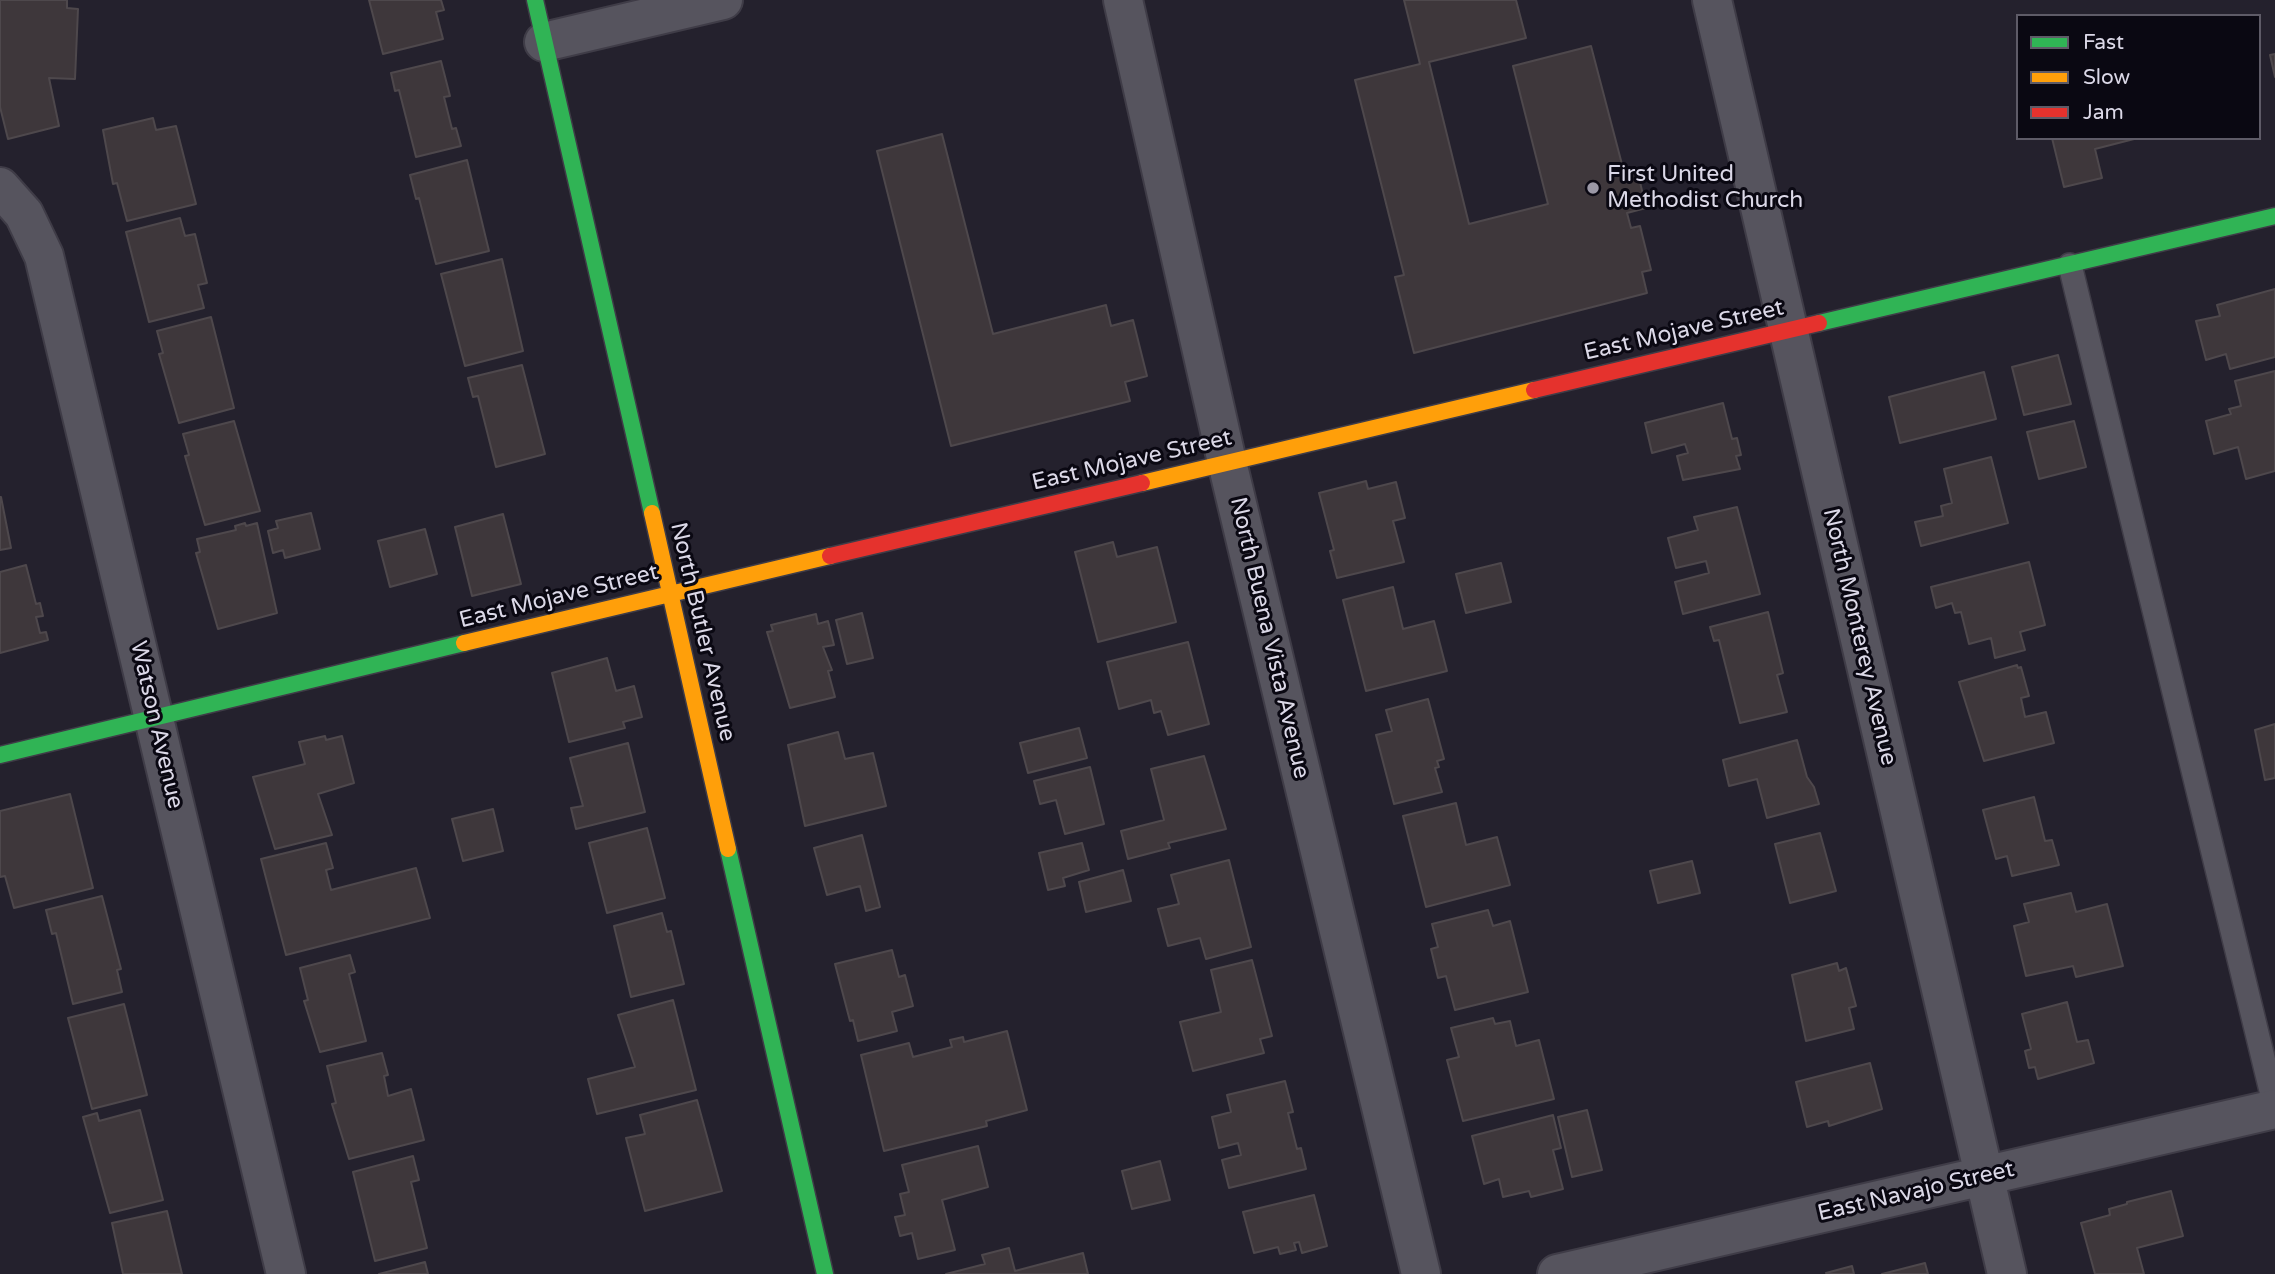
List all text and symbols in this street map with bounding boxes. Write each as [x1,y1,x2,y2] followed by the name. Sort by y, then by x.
[2016,14,2261,140] legend
[2083,30,2124,55] text: Fast
[2083,65,2130,90] text: Slow
[2083,100,2124,125] text: Jam
[1607,161,1803,215] place label: First United Methodist Church
[1585,180,1601,196] marker: First United Methodist Church
[1581,295,1787,367] street label: East Mojave Street
[1029,425,1235,497] street label: East Mojave Street
[1223,495,1315,781] street label: North Buena Vista Avenue
[1816,506,1902,768] street label: North Monterey Avenue
[663,520,741,744] street label: North Butler Avenue
[457,559,661,635] street label: East Mojave Street
[123,639,189,811] street label: Watson Avenue
[1815,1156,2017,1228] street label: East Navajo Street

